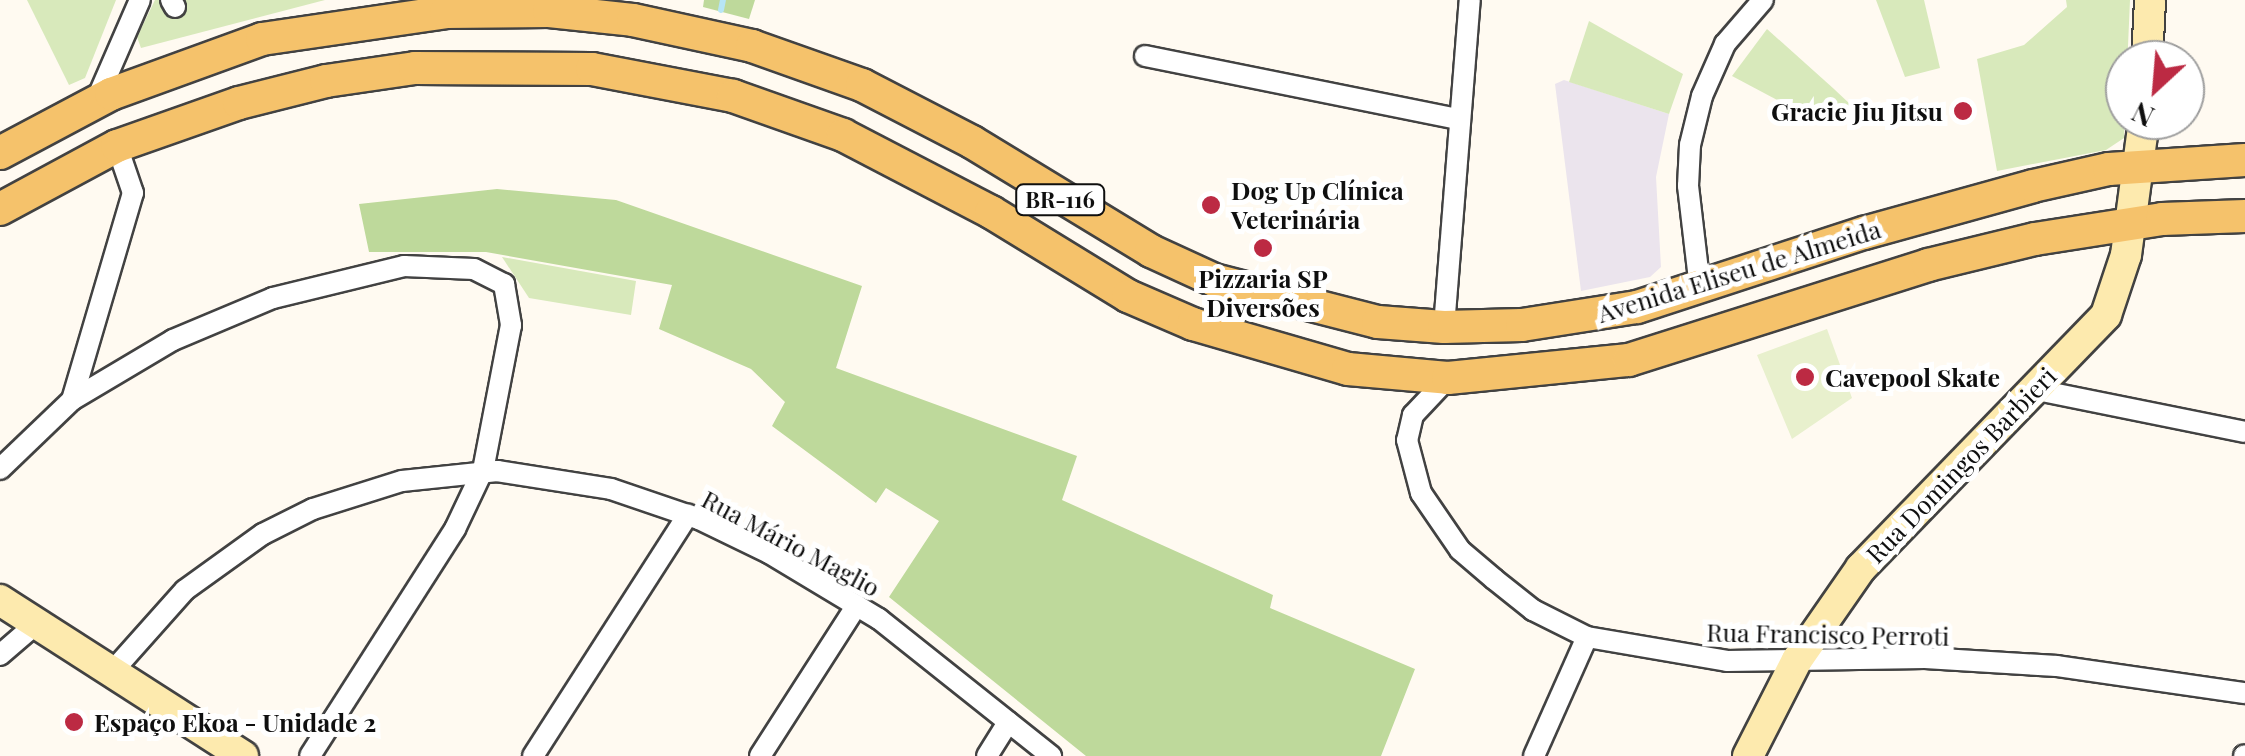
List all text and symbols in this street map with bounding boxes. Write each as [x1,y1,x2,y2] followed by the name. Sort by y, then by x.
[2105,40,2205,140] north arrow
[2125,95,2160,137] text: N
[1771,96,1943,126] place label: Gracie Jiu Jitsu
[1952,100,1974,122] marker: Gracie Jiu Jitsu
[1231,176,1404,235] place label: Dog Up Clínica Veterinária
[1015,183,1105,217] road number: BR-116
[1200,194,1222,216] marker: Dog Up Clínica Veterinária
[1593,213,1885,329] street label: Avenida Eliseu de Almeida
[1252,237,1274,259] marker: Pizzaria SP Diversões
[1198,264,1328,323] place label: Pizzaria SP Diversões
[1860,361,2062,569] street label: Rua Domingos Barbieri
[1825,362,2000,392] place label: Cavepool Skate
[1794,366,1816,388] marker: Cavepool Skate
[697,483,885,603] street label: Rua Mário Maglio
[1706,617,1950,651] street label: Rua Francisco Perroti
[94,707,377,737] place label: Espaço Ekoa - Unidade 2
[63,711,85,733] marker: Espaço Ekoa - Unidade 2

